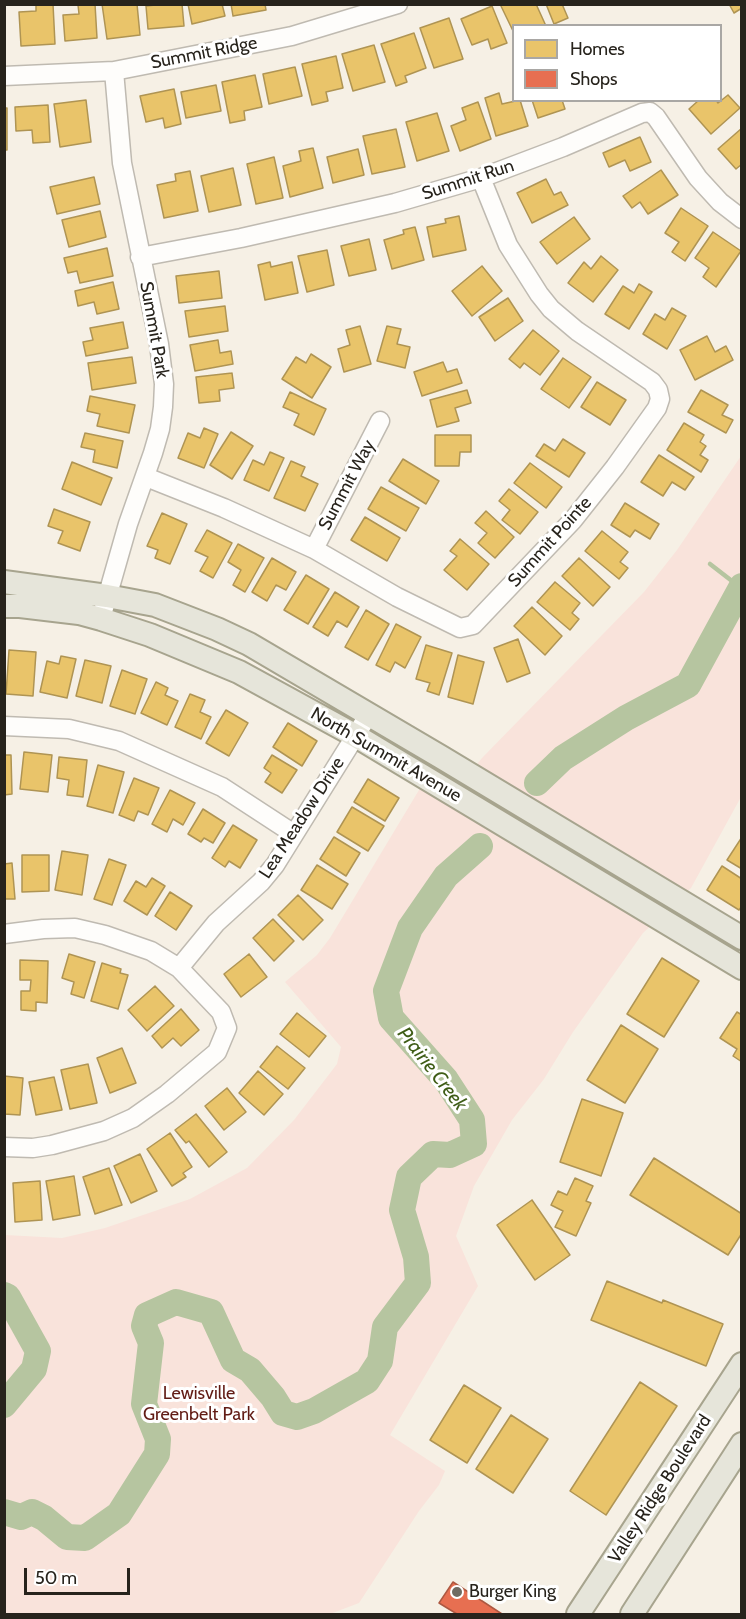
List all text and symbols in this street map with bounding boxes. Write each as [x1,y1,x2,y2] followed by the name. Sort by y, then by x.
[512,24,722,102] legend
[149,32,259,74] street label: Summit Ridge
[570,38,625,60] text: Homes
[570,68,618,90] text: Shops
[419,155,517,205] street label: Summit Run
[135,280,173,380] street label: Summit Park
[314,436,380,534] street label: Summit Way
[504,492,596,592] street label: Summit Pointe
[307,703,465,807] street label: North Summit Avenue
[255,753,349,883] street label: Lea Meadow Drive
[392,1022,472,1116] water label: Prairie Creek
[143,1383,255,1426] park label: Lewisville Greenbelt Park
[604,1411,716,1567] street label: Valley Ridge Boulevard
[27,1556,134,1594] scale bar
[35,1567,77,1589] text: 50 m
[469,1581,556,1603] place label: Burger King
[450,1585,464,1599] marker: Burger King

